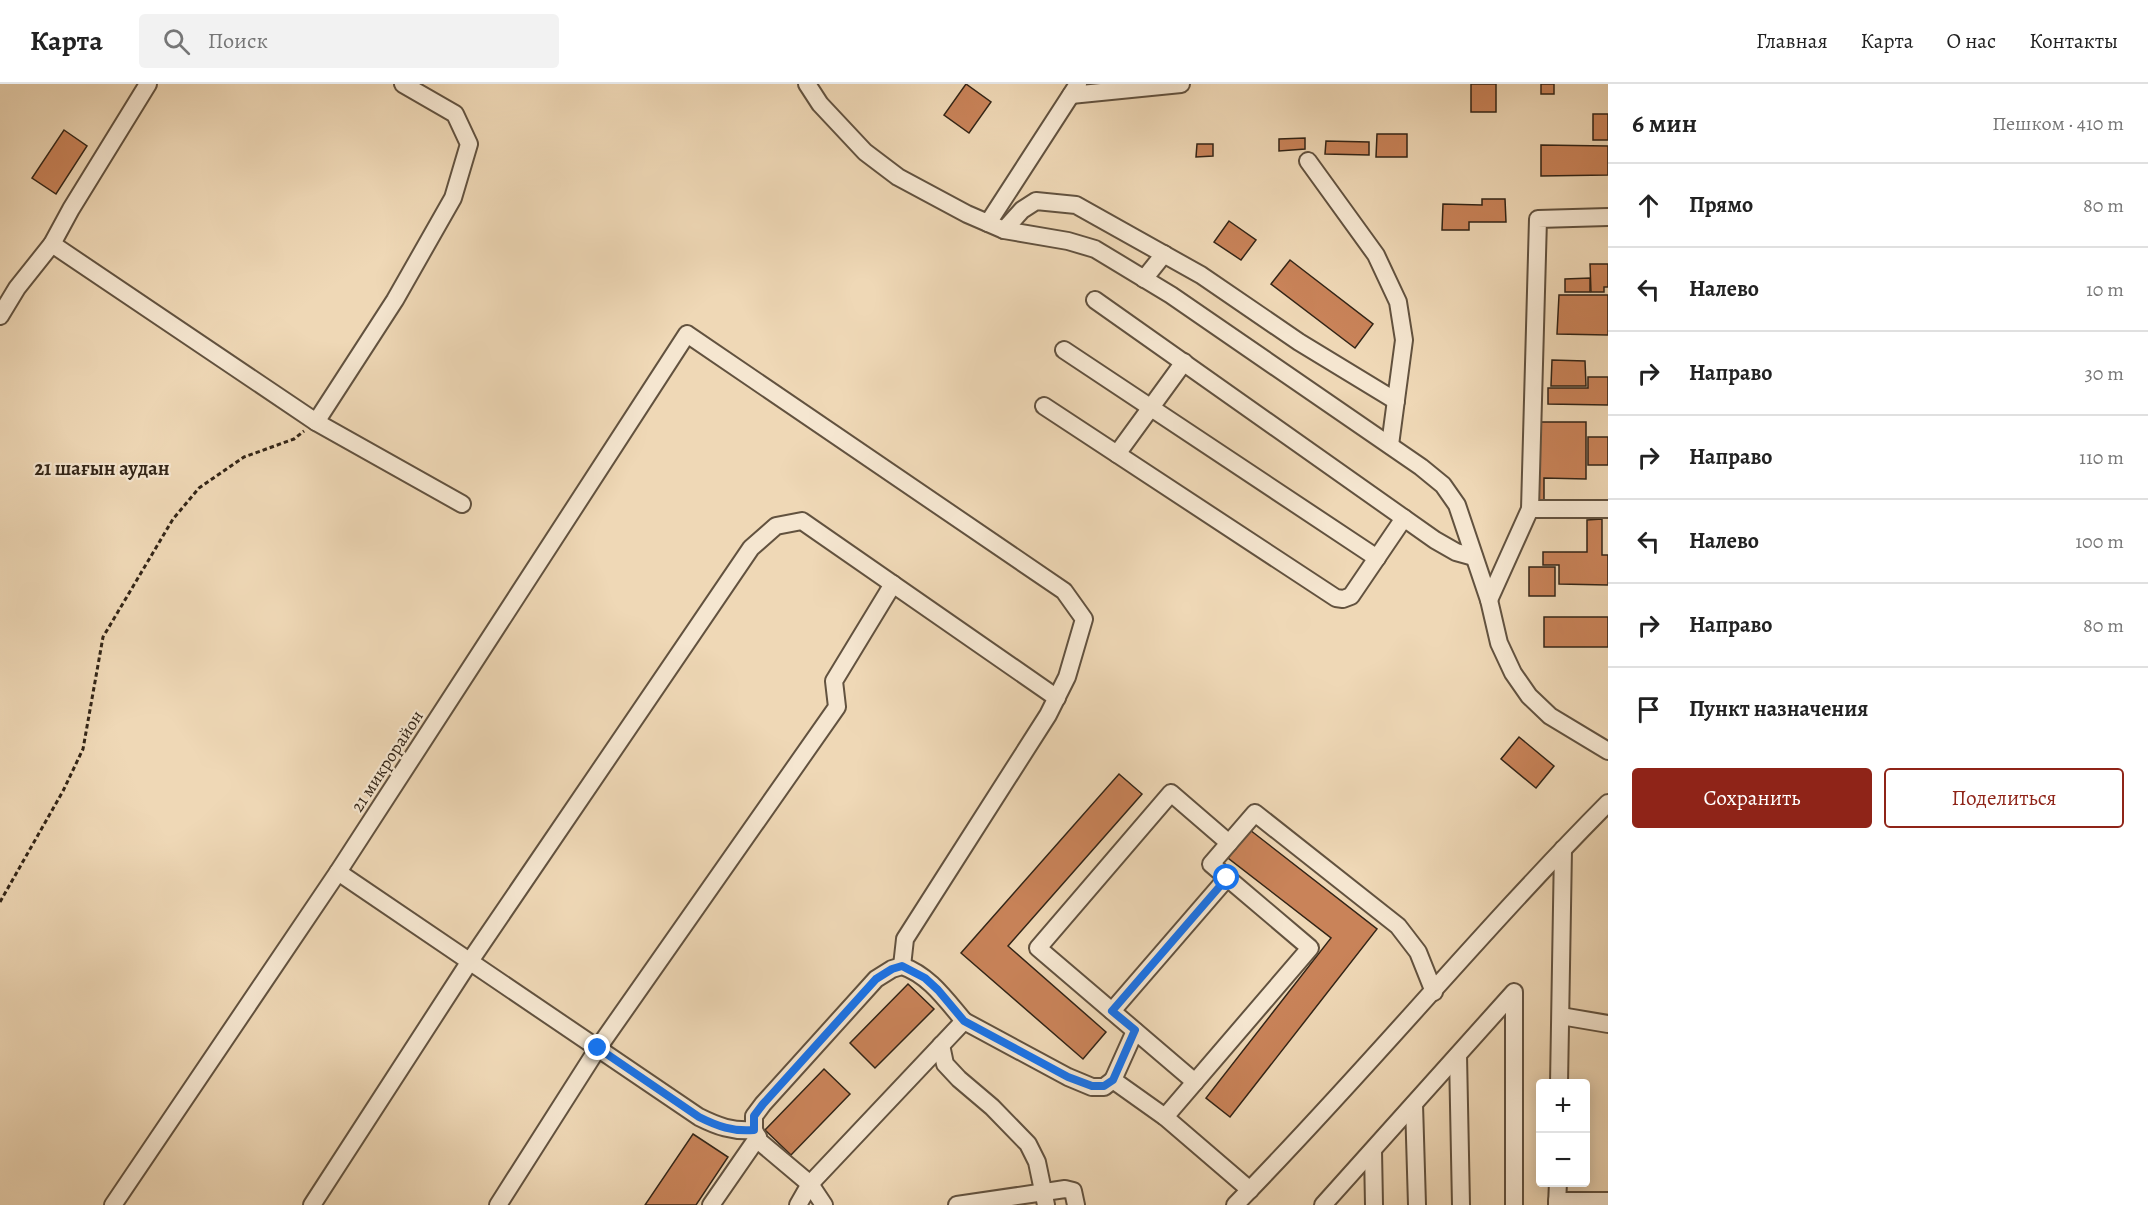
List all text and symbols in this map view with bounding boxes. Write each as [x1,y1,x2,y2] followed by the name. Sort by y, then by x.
[139,14,559,68] search box
[30,22,103,60] text: Карта
[160,25,193,58] icon: search
[208,26,268,56] text: Поиск
[1756,27,1828,55] text: Главная
[1861,27,1913,55] text: Карта
[1946,27,1996,55] text: О нас
[2029,27,2118,55] text: Контакты
[1632,106,1697,141] text: 6 мин
[1992,110,2124,137] text: Пешком · 410 m
[1632,189,1665,222] icon: ahead
[1689,190,1753,220] text: Прямо
[2083,192,2124,219] text: 80 m
[1632,273,1665,306] icon: left
[1689,274,1759,304] text: Налево
[2086,276,2124,303] text: 10 m
[1632,357,1665,390] icon: right
[1689,358,1772,388] text: Направо
[2084,360,2124,387] text: 30 m
[1632,441,1665,474] icon: right
[1689,442,1772,472] text: Направо
[2079,444,2124,471] text: 110 m
[34,455,170,482] district label: 21 шағын аудан
[1632,525,1665,558] icon: left
[1689,526,1759,556] text: Налево
[2075,528,2124,555] text: 100 m
[1632,609,1665,642] icon: right
[1689,610,1772,640] text: Направо
[2083,612,2124,639] text: 80 m
[1632,693,1665,726] icon: arrive
[1689,694,1868,724] text: Пункт назначения
[345,706,429,816] street label: 21 микрорайон
[1632,768,1872,828] button: Сохранить
[1884,768,2124,828] button: Поделиться
[1213,864,1239,890] route start
[584,1034,610,1060] route end
[1536,1079,1590,1187] map controls
[1536,1079,1590,1133] button: +
[1536,1133,1590,1187] button: −

